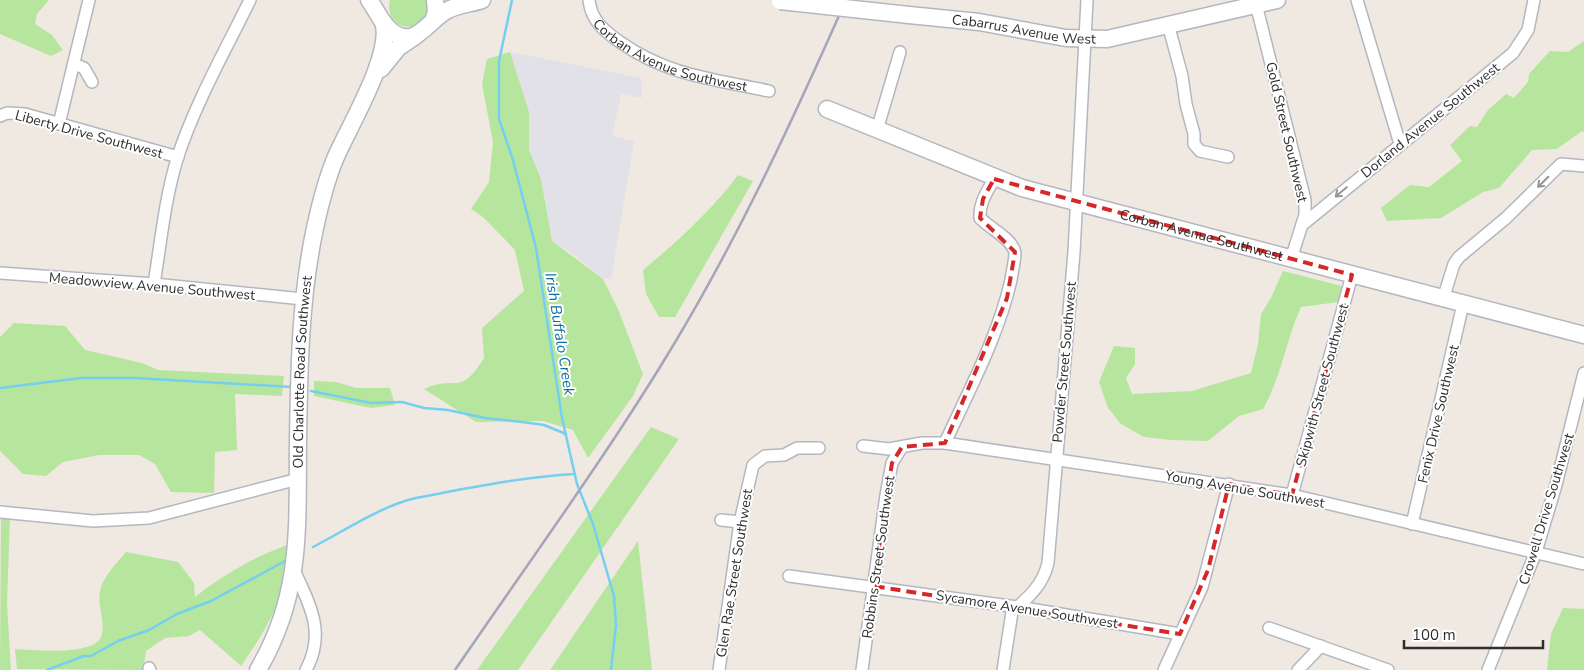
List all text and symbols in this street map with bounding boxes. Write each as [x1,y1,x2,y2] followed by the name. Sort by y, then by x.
[951,10,1096,49] street label: Cabarrus Avenue West
[588,15,749,96] street label: Corban Avenue Southwest
[1357,58,1504,182] street label: Dorland Avenue Southwest
[1261,60,1312,204] street label: Gold Street Southwest
[13,106,165,163] street label: Liberty Drive Southwest
[1537,175,1549,188] one-way arrow
[1335,187,1348,198] one-way arrow
[1118,205,1285,266] street label: Corban Avenue Southwest
[48,268,256,305] street label: Meadowview Avenue Southwest
[540,271,580,397] water label: Irish Buffalo Creek
[289,274,317,468] street label: Old Charlotte Road Southwest
[1048,281,1081,443] street label: Powder Street Southwest
[1292,301,1353,469] street label: Skipwith Street Southwest
[1413,343,1464,485] street label: Fenix Drive Southwest
[1514,431,1579,587] street label: Crowell Drive Southwest
[1163,466,1326,513] street label: Young Avenue Southwest
[858,474,899,640] street label: Robbins Street Southwest
[712,487,757,659] street label: Glen Rae Street Southwest
[934,586,1119,633] street label: Sycamore Avenue Southwest
[1404,618,1543,650] scale bar
[1412,625,1456,645] text: 100 m

